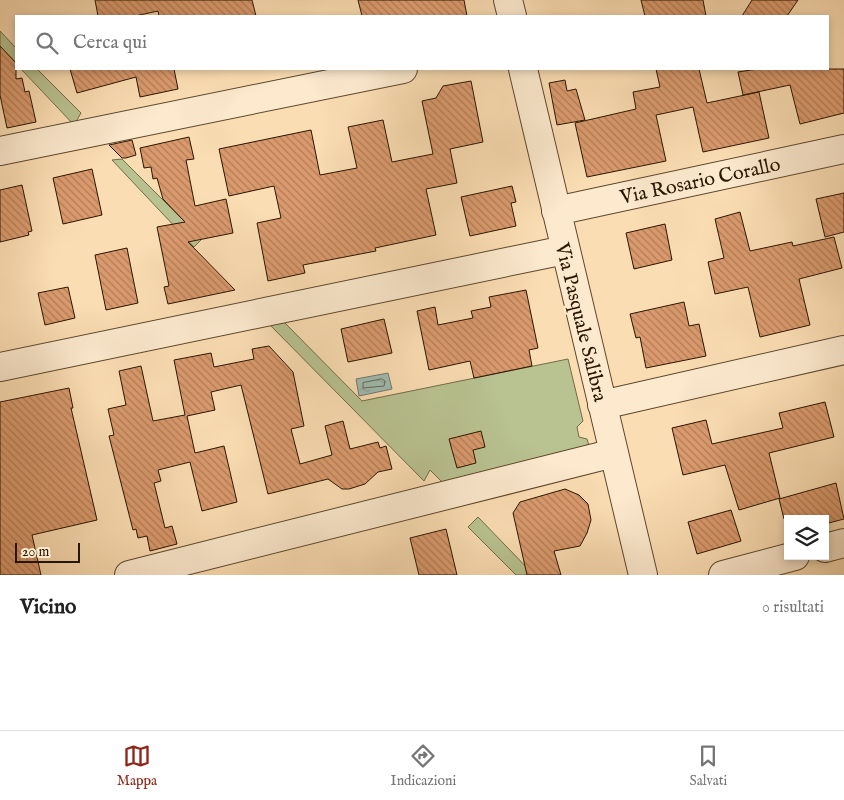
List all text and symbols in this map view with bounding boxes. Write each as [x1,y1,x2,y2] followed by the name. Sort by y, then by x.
[15,15,829,70] search box
[33,29,61,57] icon: search
[73,31,147,55] text: Cerca qui
[617,152,783,211] street label: Via Rosario Corallo
[549,239,612,405] street label: Via Pasquale Salibra
[784,515,829,560] map controls
[784,515,829,560] button: layers
[15,540,80,563] scale bar
[22,543,49,561] text: 20 m
[20,594,76,621] text: Vicino
[762,598,824,618] text: 0 risultati
[117,742,157,790] tab: Mappa
[391,742,456,790] tab: Indicazioni
[690,742,727,790] tab: Salvati

